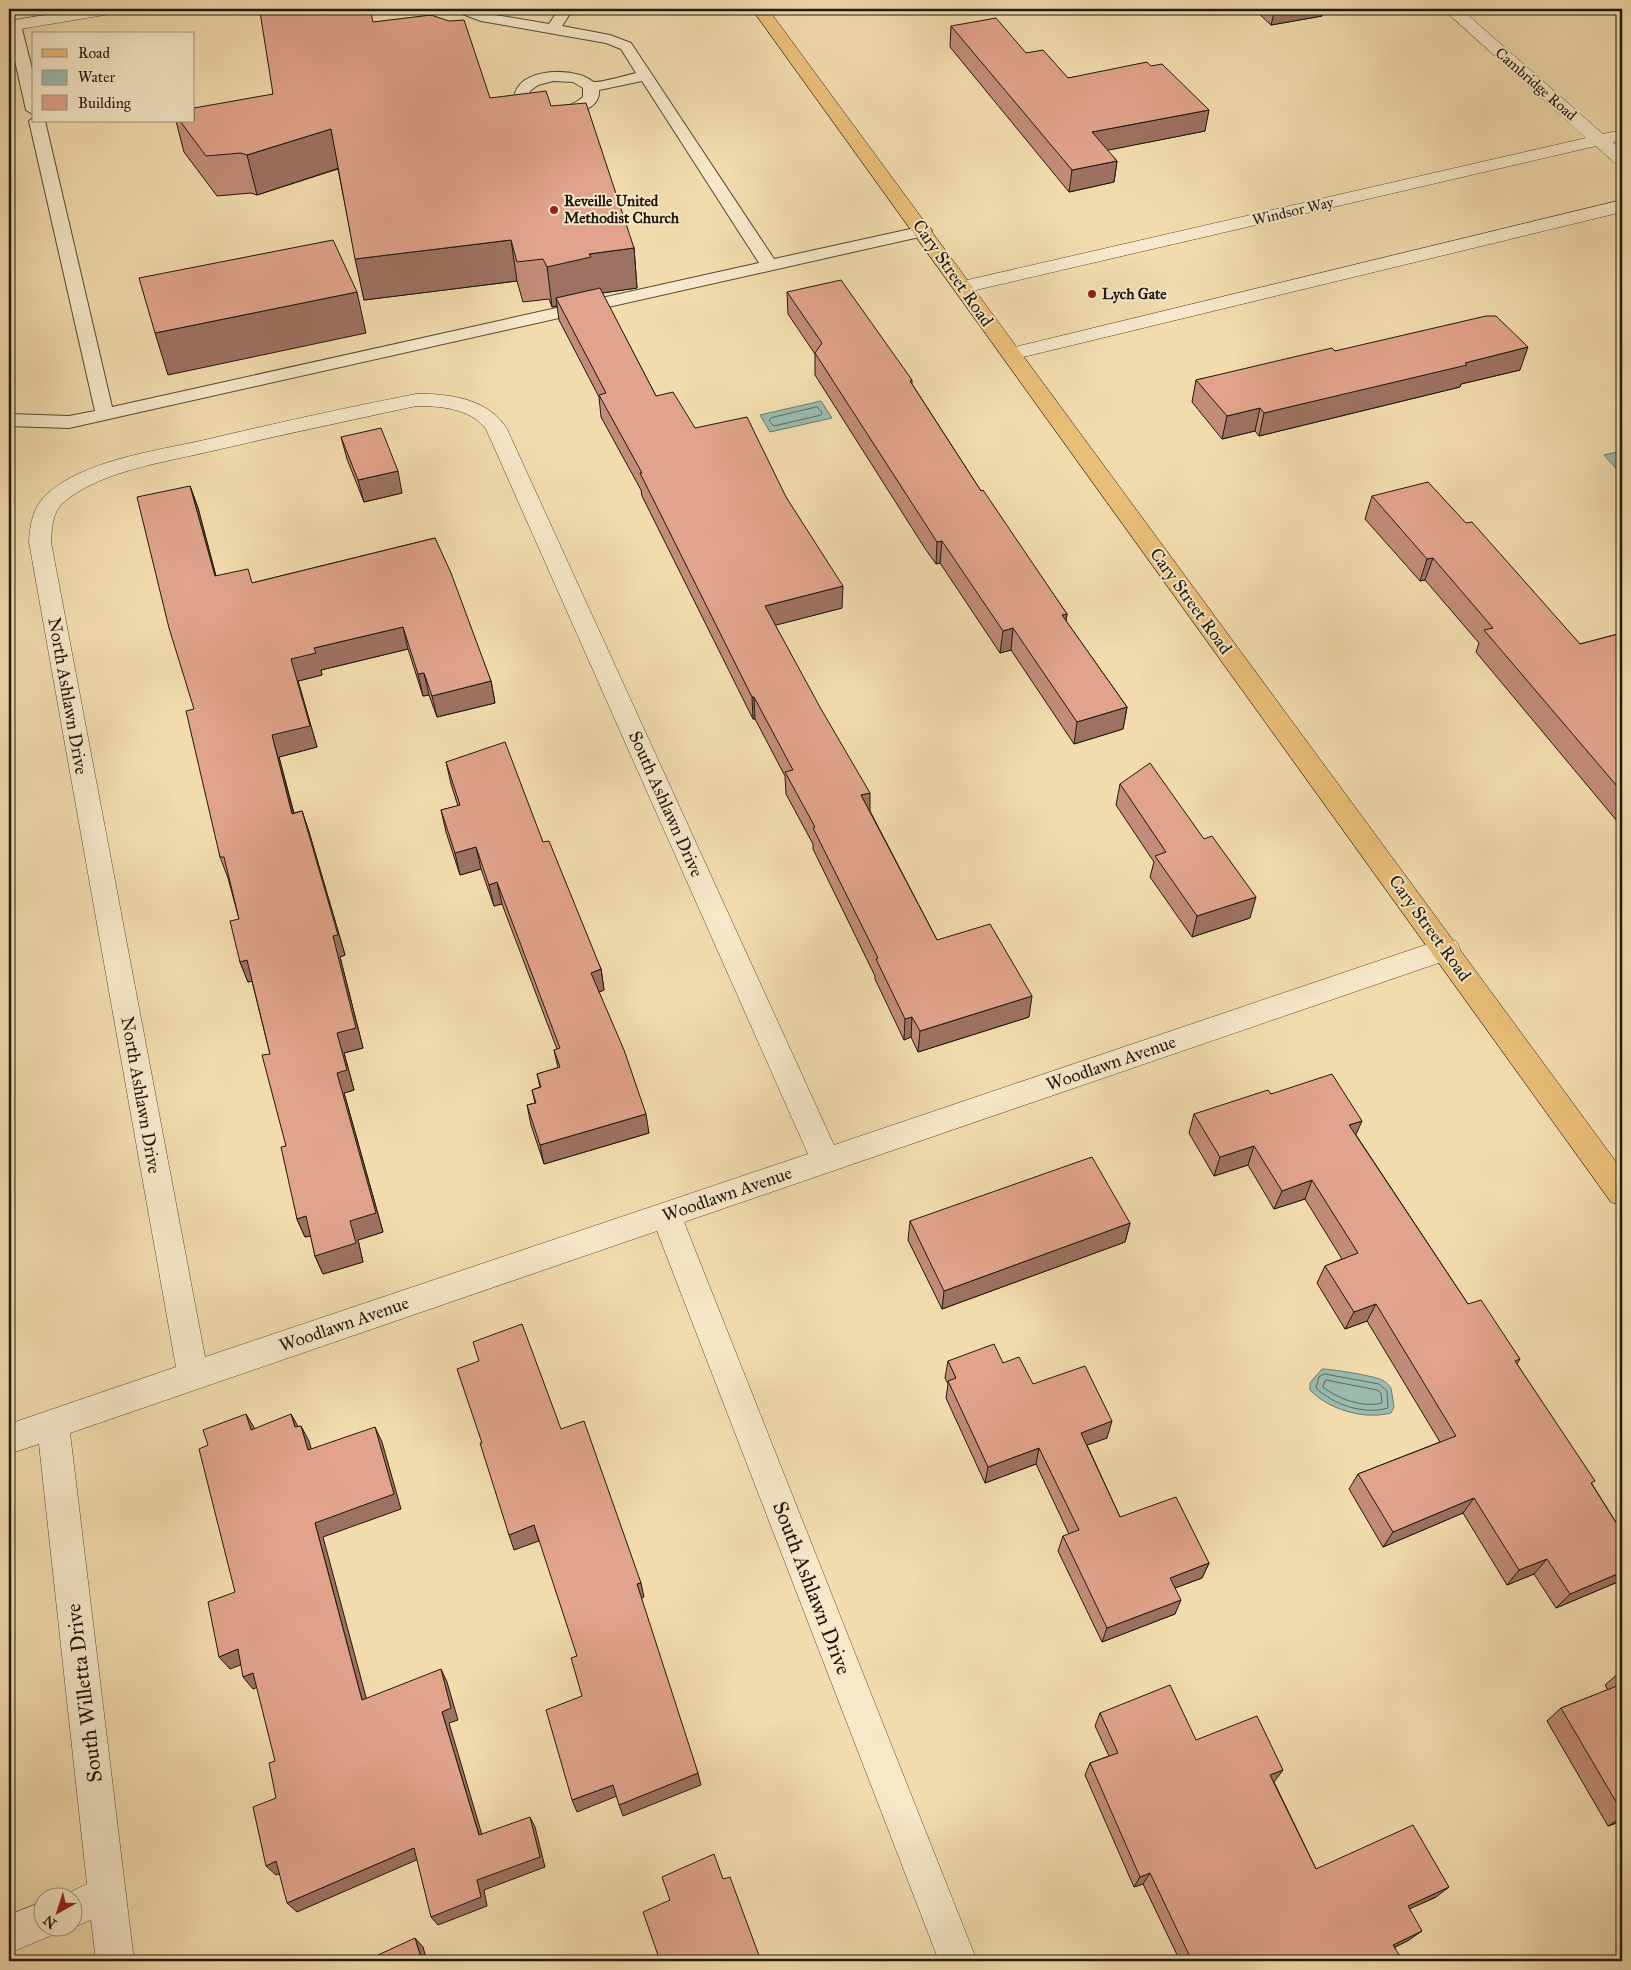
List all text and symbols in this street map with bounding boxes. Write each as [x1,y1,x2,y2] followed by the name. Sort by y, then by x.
[32,32,195,122] legend
[78,44,110,62] text: Road
[1492,44,1581,125] street label: Cambridge Road
[78,68,115,86] text: Water
[78,94,132,112] text: Building
[564,192,680,227] place label: Reveille United Methodist Church
[1251,193,1336,229] street label: Windsor Way
[548,204,560,216] marker: Reveille United Methodist Church
[908,215,998,331] street label: Cary Street Road
[1102,285,1167,304] place label: Lych Gate
[1086,288,1098,300] marker: Lych Gate
[1145,544,1237,658] street label: Cary Street Road
[43,616,93,776] street label: North Ashlawn Drive
[624,728,708,880] street label: South Ashlawn Drive
[1384,871,1476,985] street label: Cary Street Road
[116,1015,166,1175] street label: North Ashlawn Drive
[1043,1031,1179,1095] street label: Woodlawn Avenue
[659,1162,795,1226] street label: Woodlawn Avenue
[276,1292,412,1356] street label: Woodlawn Avenue
[767,1498,857,1679] street label: South Ashlawn Drive
[60,1602,108,1784] street label: South Willetta Drive
[32,1888,82,1938] north arrow
[40,1911,60,1932] text: N

